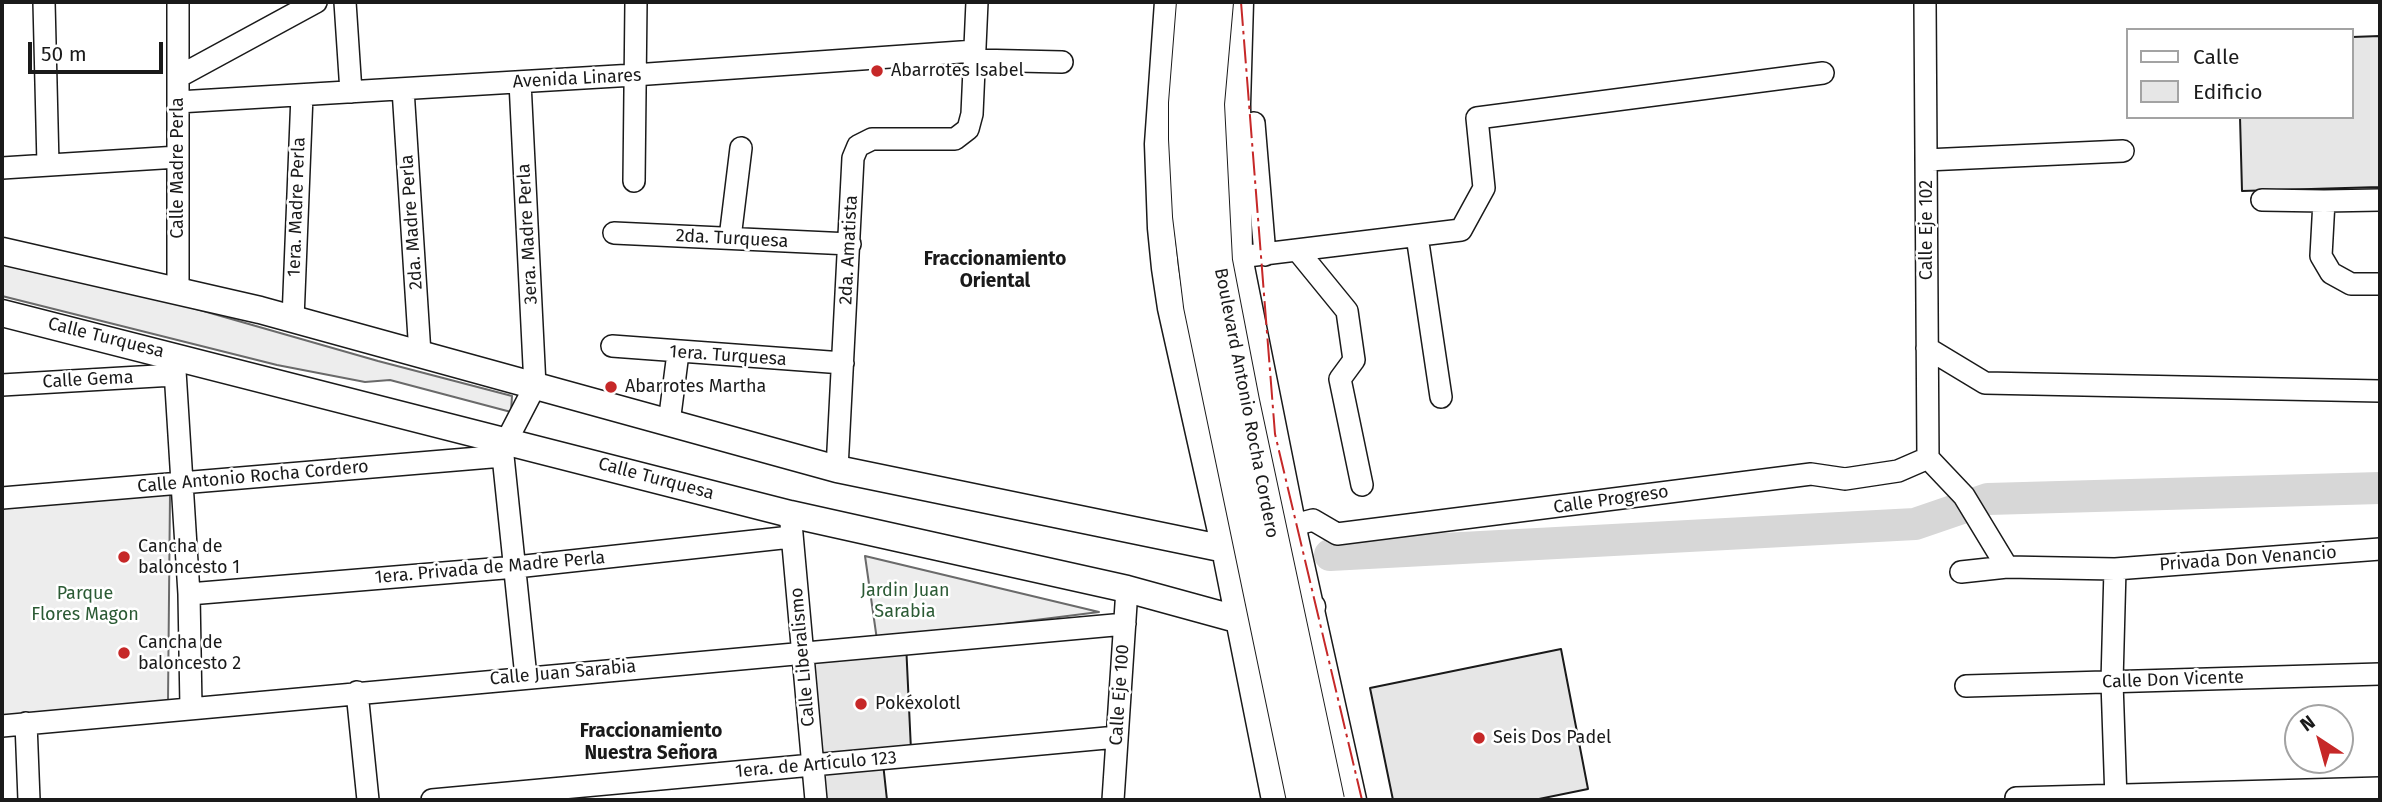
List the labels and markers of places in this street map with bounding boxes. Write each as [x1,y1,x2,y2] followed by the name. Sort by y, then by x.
[891,60,1024,82] place label: Abarrotes Isabel
[869,63,885,79] marker: Abarrotes Isabel
[625,376,766,398] place label: Abarrotes Martha
[603,379,619,395] marker: Abarrotes Martha
[138,536,240,578] place label: Cancha de baloncesto 1
[116,549,132,565] marker: Cancha de baloncesto 1
[138,632,241,674] place label: Cancha de baloncesto 2
[116,645,132,661] marker: Cancha de baloncesto 2
[875,693,960,715] place label: Pokéxolotl
[853,696,869,712] marker: Pokéxolotl
[1493,727,1611,749] place label: Seis Dos Padel
[1471,730,1487,746] marker: Seis Dos Padel

